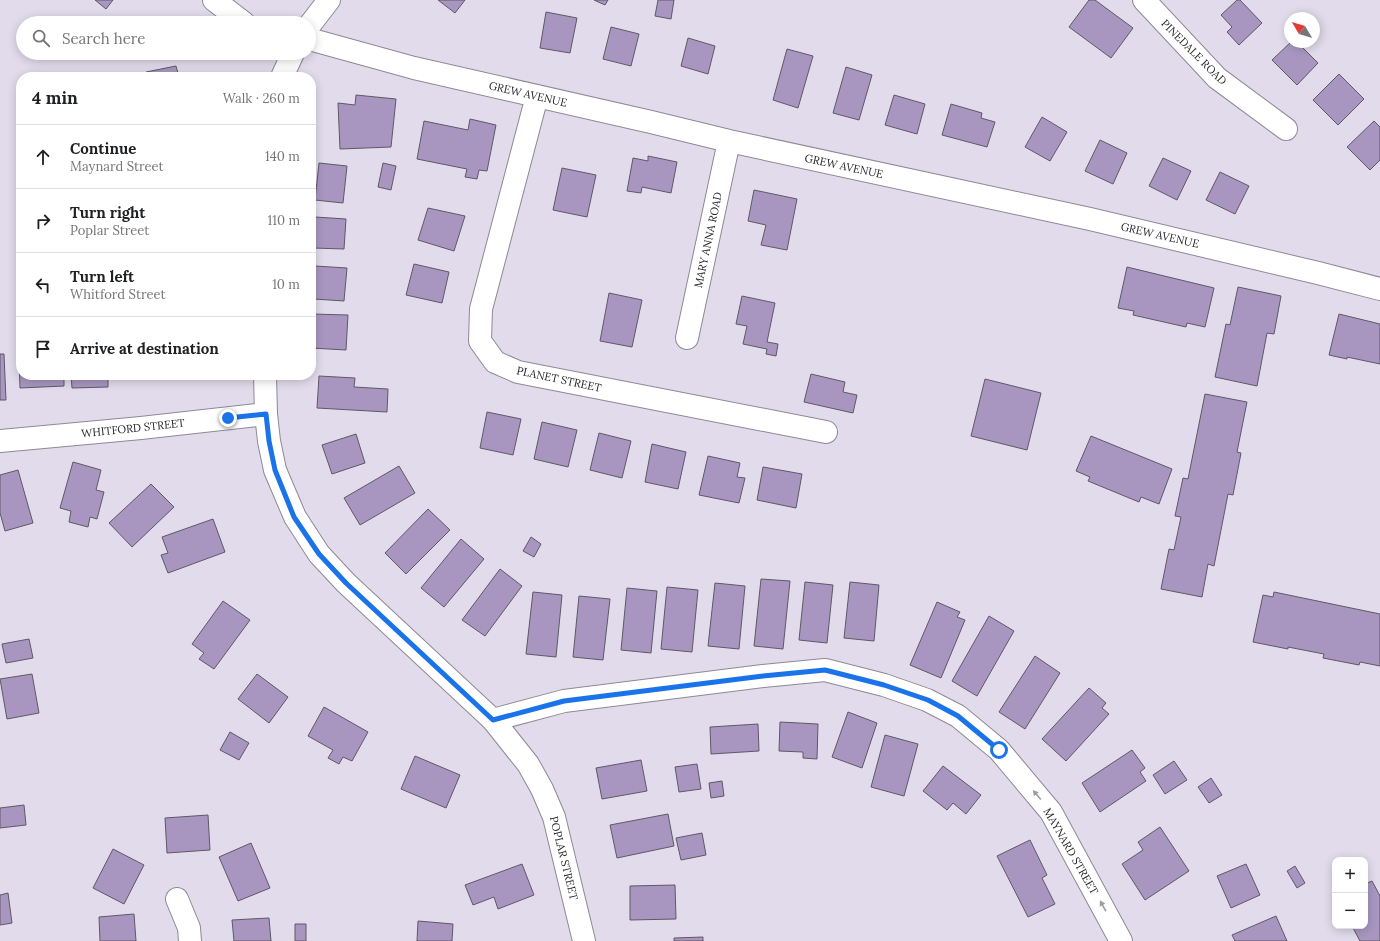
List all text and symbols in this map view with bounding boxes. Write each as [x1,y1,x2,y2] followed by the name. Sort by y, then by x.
[1284,12,1320,48] north arrow
[16,16,316,60] search box
[1158,16,1230,88] street label: PINEDALE ROAD
[30,27,52,49] icon: search
[62,29,145,48] text: Search here
[487,78,569,110] street label: GREW AVENUE
[32,87,78,109] text: 4 min
[223,90,300,107] text: Walk · 260 m
[70,139,136,158] text: Continue
[32,146,54,168] icon: ahead
[265,148,300,165] text: 140 m
[803,151,885,181] street label: GREW AVENUE
[70,158,164,175] text: Maynard Street
[691,191,725,289] street label: MARY ANNA ROAD
[70,203,146,222] text: Turn right
[32,210,54,232] icon: right
[267,212,300,229] text: 110 m
[1119,219,1201,251] street label: GREW AVENUE
[70,222,149,239] text: Poplar Street
[70,267,134,286] text: Turn left
[32,274,54,296] icon: left
[272,276,300,293] text: 10 m
[70,286,165,303] text: Whitford Street
[32,338,54,360] icon: arrive
[70,339,219,358] text: Arrive at destination
[515,363,603,395] street label: PLANET STREET
[219,409,237,427] route end
[81,416,185,440] street label: WHITFORD STREET
[990,741,1008,759] route start
[1032,789,1041,800] one-way arrow
[1040,805,1102,897] street label: MAYNARD STREET
[547,815,581,901] street label: POPLAR STREET
[1332,857,1368,929] map controls
[1332,857,1368,893] button: +
[1332,893,1368,929] button: −
[1099,901,1106,912] one-way arrow

